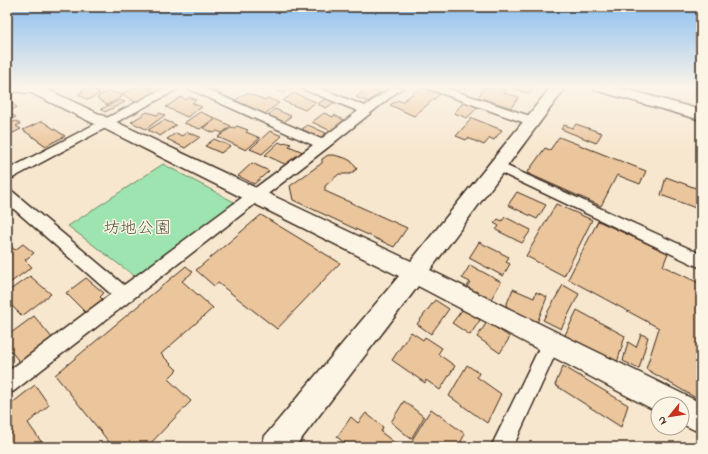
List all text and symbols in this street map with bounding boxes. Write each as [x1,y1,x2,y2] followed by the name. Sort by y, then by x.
[103,216,171,241] park label: 坊地公園
[650,396,690,436] north arrow
[653,413,671,428] text: N

